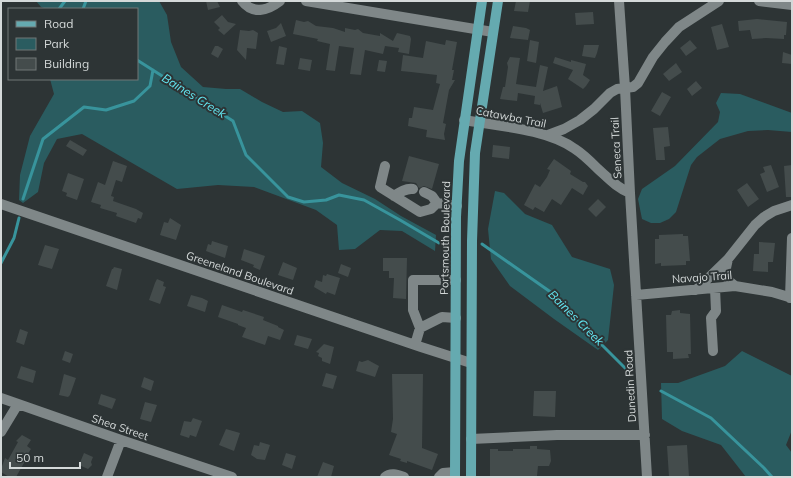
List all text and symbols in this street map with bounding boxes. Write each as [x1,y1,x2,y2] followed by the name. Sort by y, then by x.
[8,8,138,80] legend
[44,16,73,31] text: Road
[44,36,70,51] text: Park
[44,56,89,71] text: Building
[160,70,230,122] water label: Baines Creek
[475,103,547,131] street label: Catawba Trail
[607,117,625,179] street label: Seneca Trail
[437,181,453,295] street label: Portsmouth Boulevard
[184,248,296,298] street label: Greeneland Boulevard
[671,268,733,286] street label: Navajo Trail
[545,287,608,349] water label: Baines Creek
[621,349,639,423] street label: Dunedin Road
[90,411,150,443] street label: Shea Street
[10,444,80,470] scale bar
[16,450,44,465] text: 50 m

